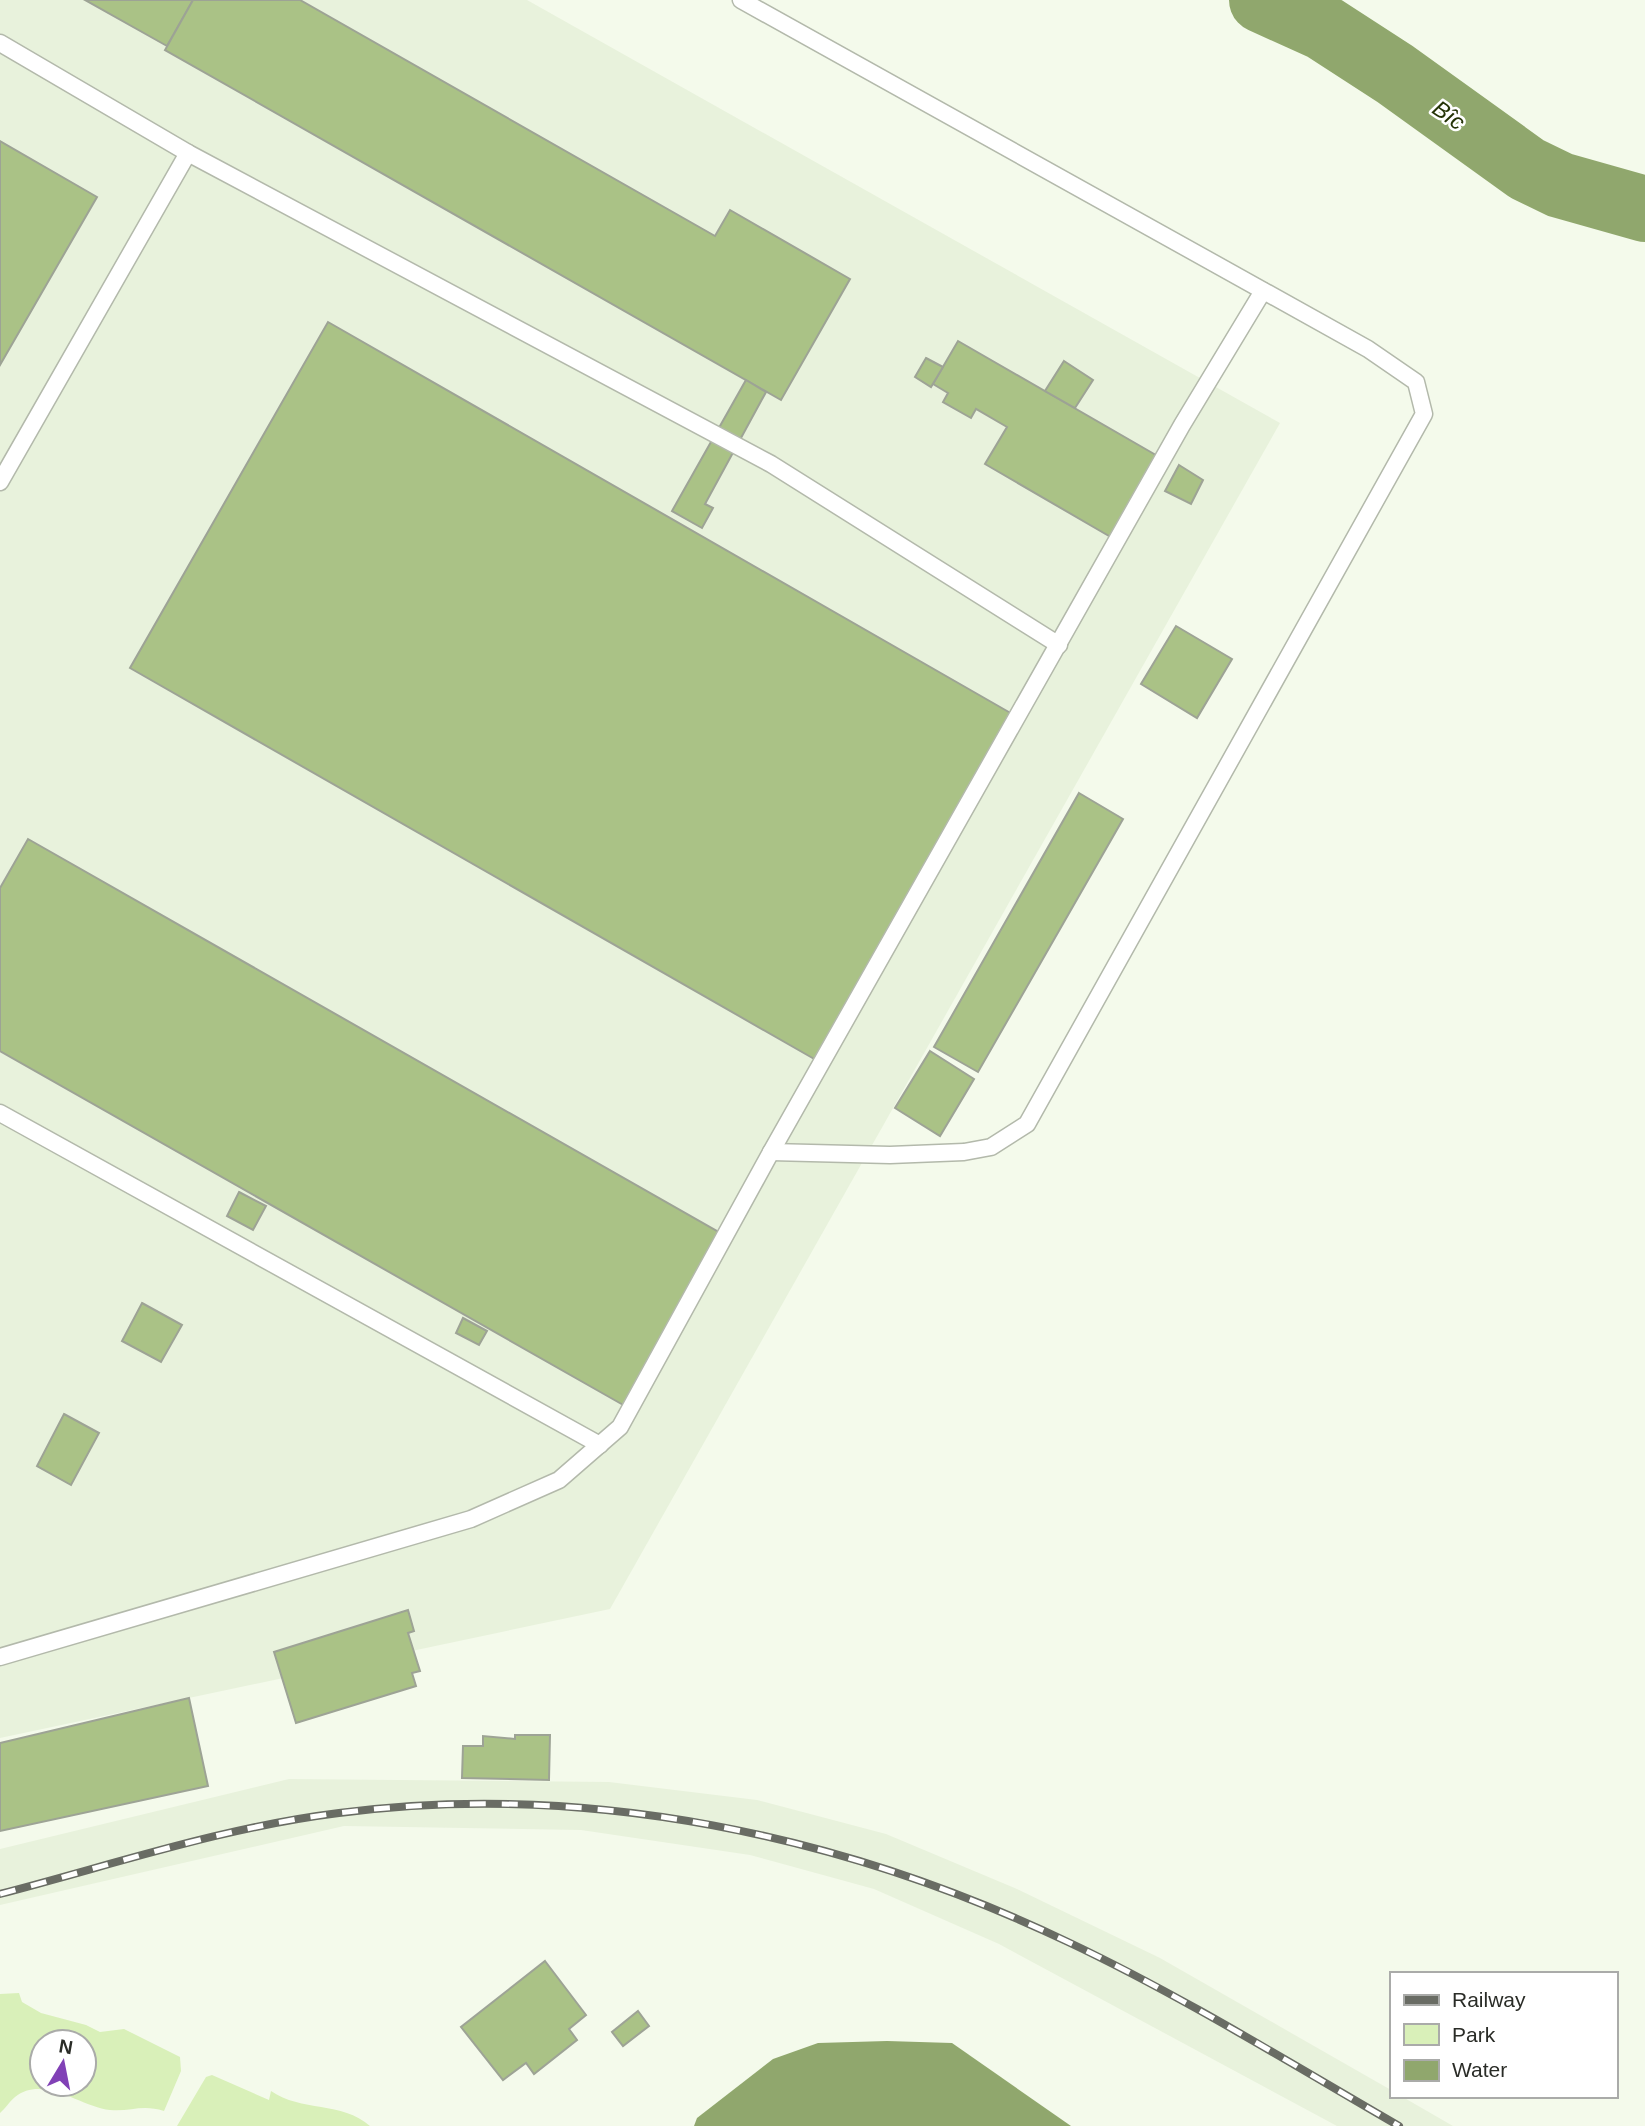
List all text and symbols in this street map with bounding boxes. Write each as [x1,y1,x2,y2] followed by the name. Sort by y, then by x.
[1428,95,1470,135] water label: Bîc
[1390,1972,1617,2098] legend
[1452,1988,1526,2011] text: Railway
[1452,2023,1496,2046] text: Park
[28,2028,98,2098] north arrow
[57,2035,74,2058] text: N
[1452,2058,1507,2081] text: Water

